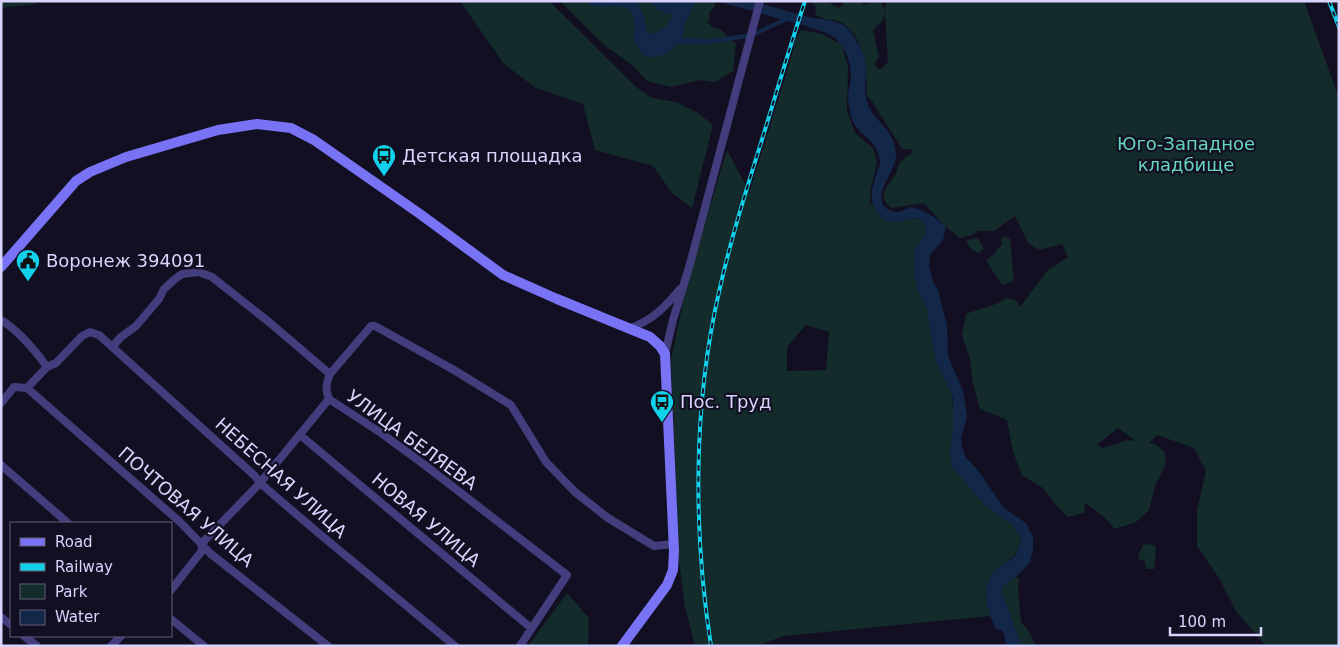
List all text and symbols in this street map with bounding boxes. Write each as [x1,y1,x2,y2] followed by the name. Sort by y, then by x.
[1117,133,1255,175] park label: Юго-Западное кладбище
[371,143,397,177] bus stop icon: Детская площадка
[402,145,583,166] place label: Детская площадка
[15,248,41,282] public building icon: Воронеж 394091
[46,250,205,271] place label: Воронеж 394091
[343,385,482,494] street label: УЛИЦА БЕЛЯЕВА
[649,389,675,423] bus stop icon: Пос. Труд
[680,391,771,412] place label: Пос. Труд
[211,413,352,543] street label: НЕБЕСНАЯ УЛИЦА
[114,442,259,572] street label: ПОЧТОВАЯ УЛИЦА
[368,468,485,571] street label: НОВАЯ УЛИЦА
[10,522,172,637] legend
[55,533,93,551] text: Road
[55,558,113,576] text: Railway
[55,583,88,601] text: Park
[1170,604,1261,636] scale bar
[55,608,100,626] text: Water
[1178,613,1226,631] text: 100 m

